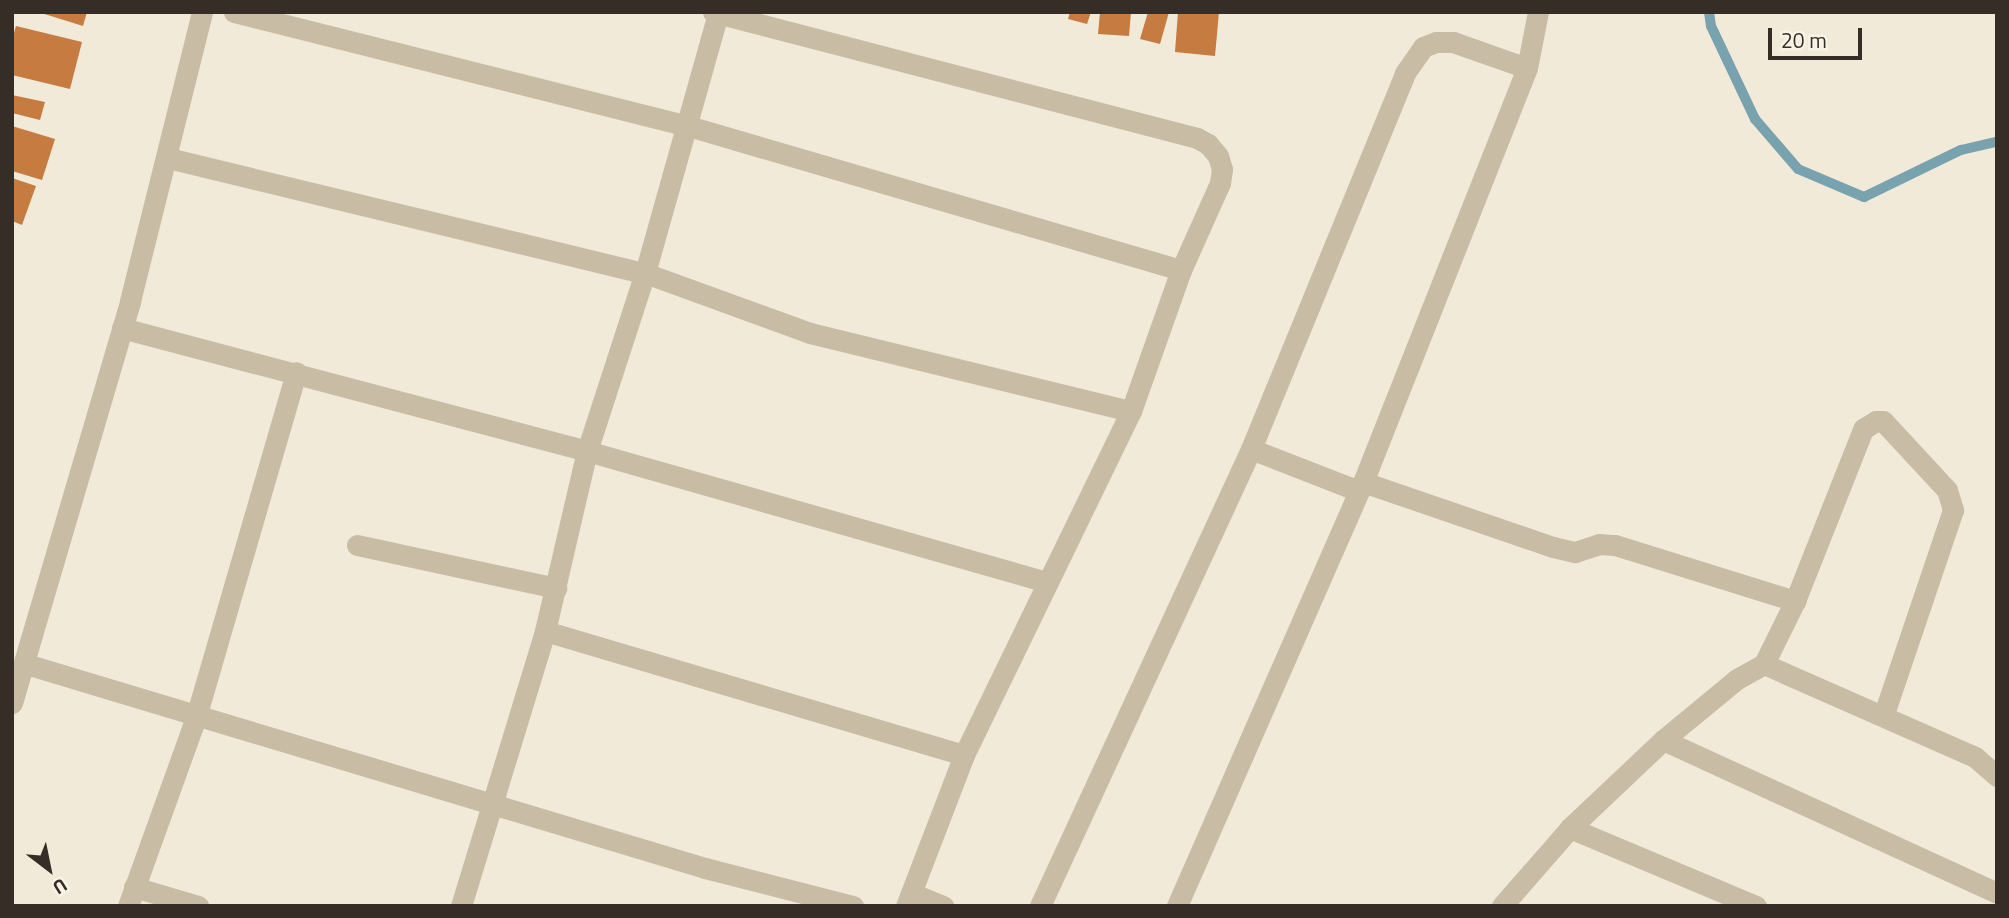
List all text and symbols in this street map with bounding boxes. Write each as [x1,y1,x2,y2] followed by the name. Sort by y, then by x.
[1771,14,1866,58] scale bar
[1781,24,1827,56] text: 20 m
[14,834,84,904] north arrow
[47,872,73,903] text: U

